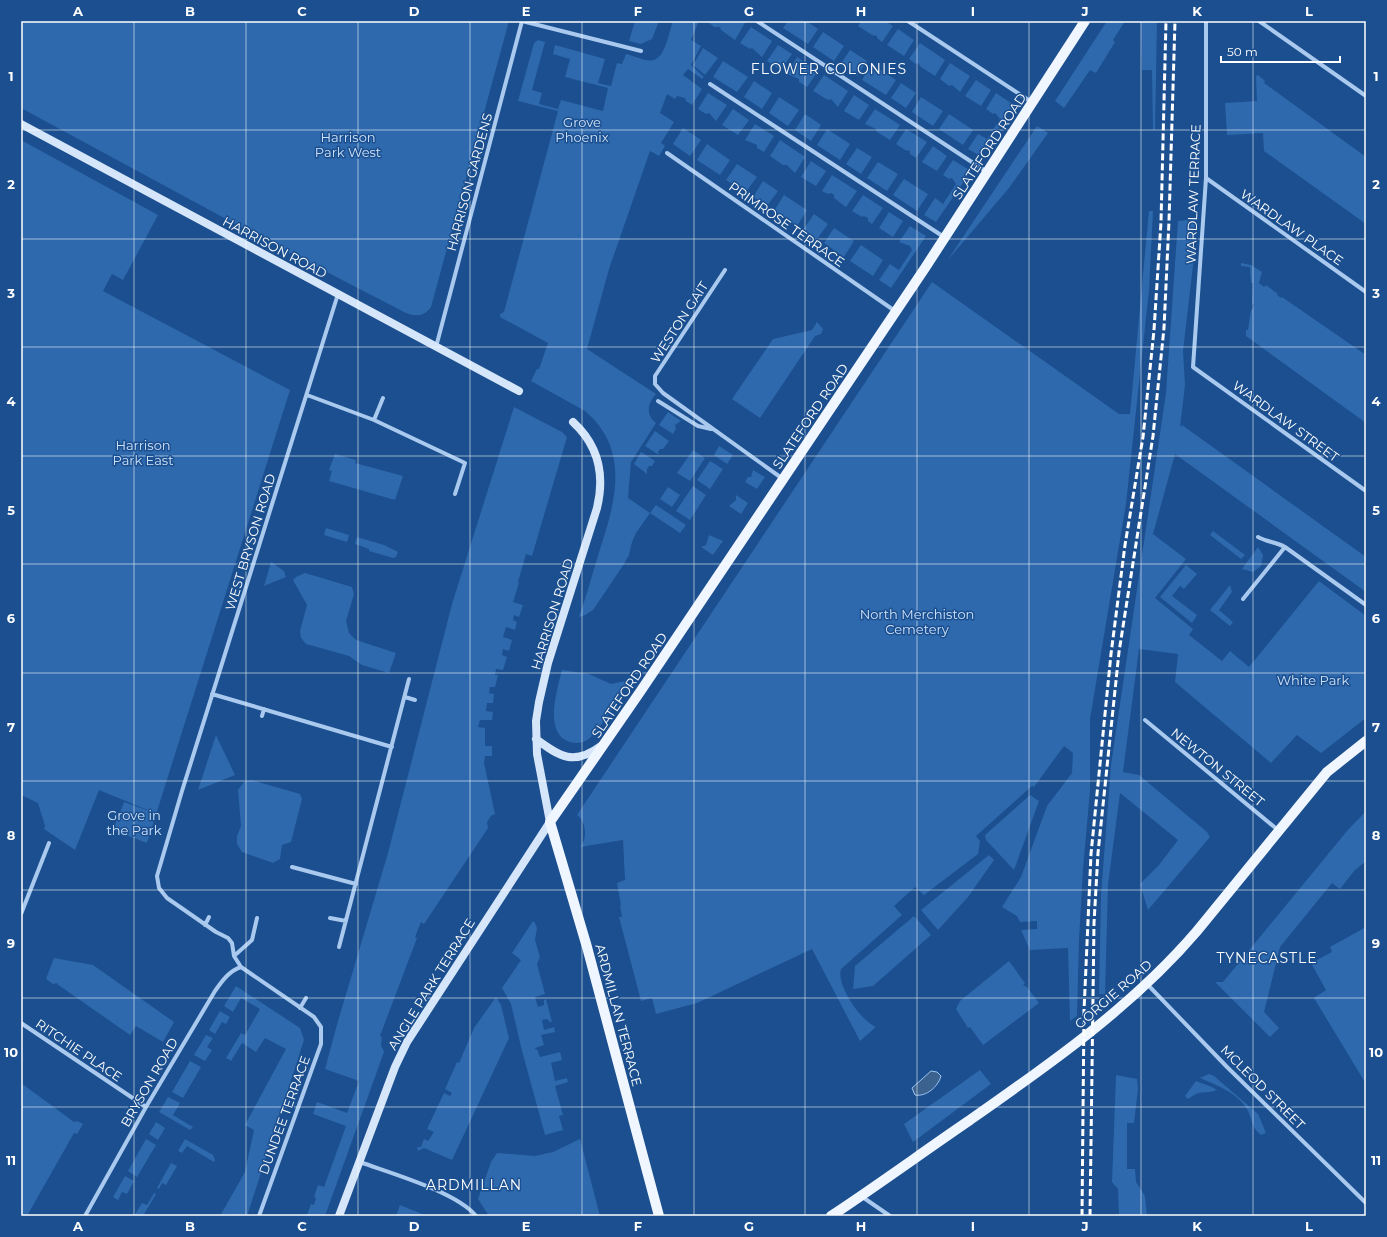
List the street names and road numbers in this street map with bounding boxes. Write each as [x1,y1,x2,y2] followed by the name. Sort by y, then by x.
[949,90,1029,202] street label: SLATEFORD ROAD
[443,111,495,253] street label: HARRISON GARDENS
[1183,124,1203,264] street label: WARDLAW TERRACE
[726,178,848,270] street label: PRIMROSE TERRACE
[1238,186,1346,268] street label: WARDLAW PLACE
[220,213,330,281] street label: HARRISON ROAD
[647,278,712,366] street label: WESTON GAIT
[769,360,851,472] street label: SLATEFORD ROAD
[1230,377,1343,465] street label: WARDLAW STREET
[222,472,278,612] street label: WEST BRYSON ROAD
[527,556,577,672] street label: HARRISON ROAD
[588,629,670,741] street label: SLATEFORD ROAD
[1168,724,1268,810] street label: NEWTON STREET
[384,915,478,1053] street label: ANGLE PARK TERRACE
[592,942,646,1088] street label: ARDMILLAN TERRACE
[1071,956,1155,1032] street label: GORGIE ROAD
[33,1015,125,1085] street label: RITCHIE PLACE
[117,1034,181,1129] street label: BRYSON ROAD
[1218,1042,1309,1133] street label: MCLEOD STREET
[255,1053,313,1177] street label: DUNDEE TERRACE

